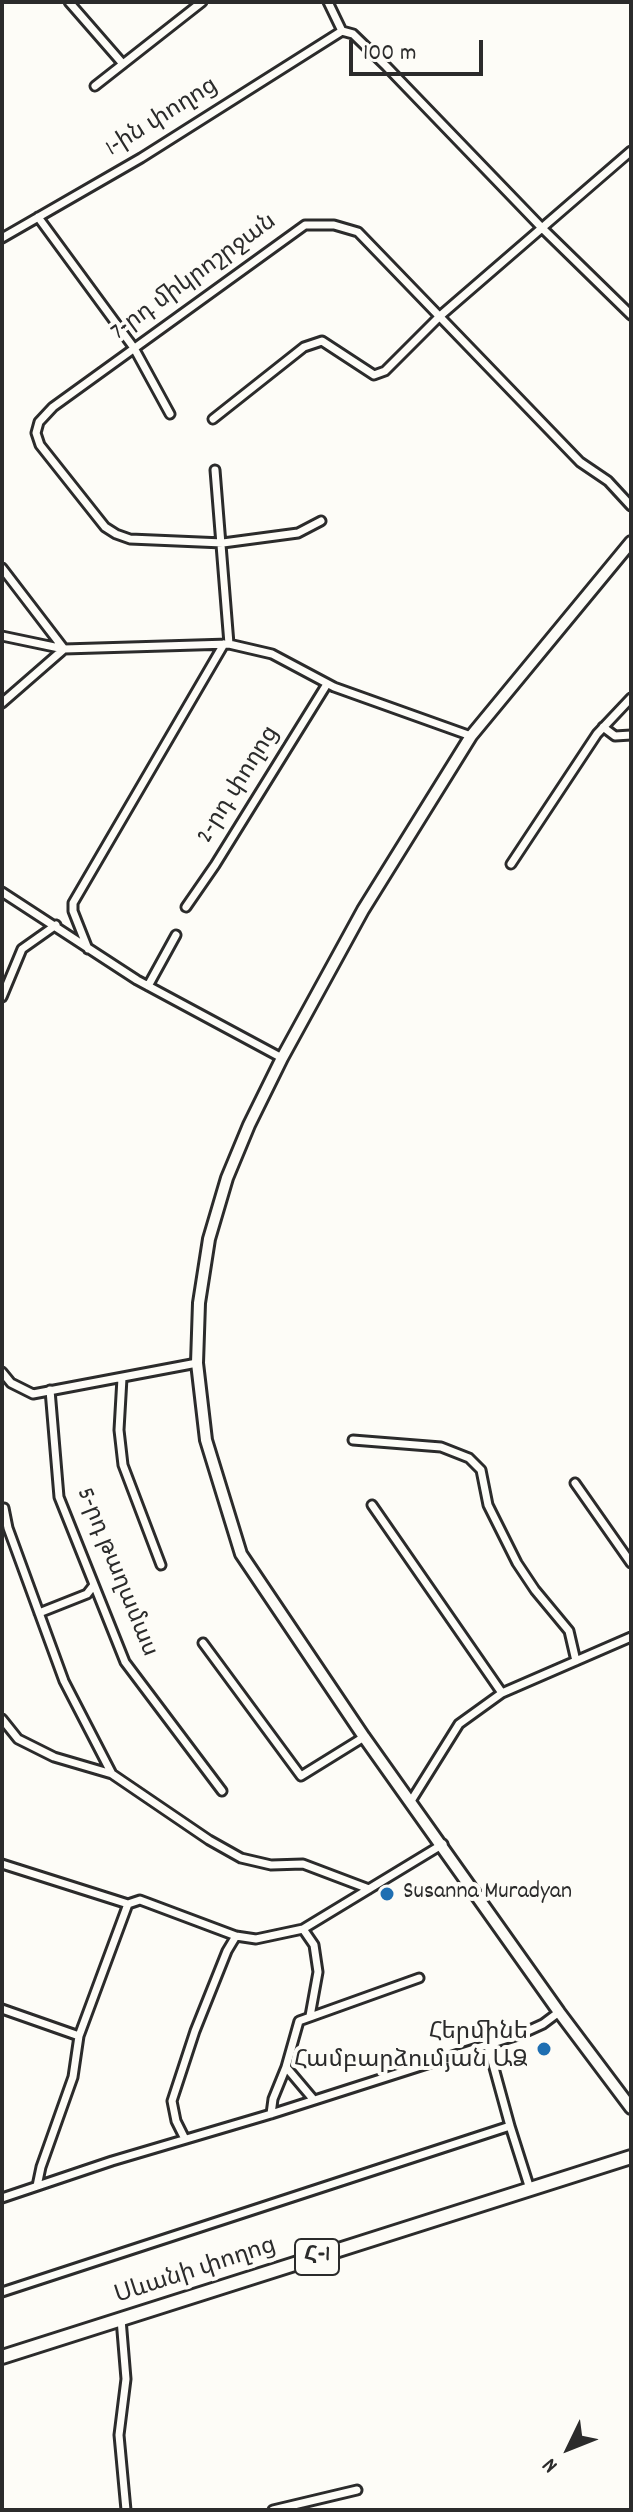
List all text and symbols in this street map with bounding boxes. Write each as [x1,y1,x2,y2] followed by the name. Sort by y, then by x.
[353,24,487,74] scale bar
[363,37,416,71] text: 100 m
[102,73,224,165] street label: 1-ին փողոց
[106,209,284,349] street label: 7-րդ միկրոշրջան
[193,722,287,850] street label: 2-րդ փողոց
[68,1484,162,1662] street label: 5-րդ թաղամաս
[403,1880,572,1908] place label: Susanna Muradyan
[378,1885,396,1903] marker: Susanna Muradyan
[294,2021,528,2077] place label: Հերմինե Համբարձումյան ԱՁ
[535,2040,553,2058] marker: Հերմինե Համբարձումյան ԱՁ
[112,2233,280,2313] street label: Սևանի փողոց
[295,2239,339,2275] road number: Հ-1
[529,2408,609,2488] north arrow
[536,2450,566,2479] text: N

